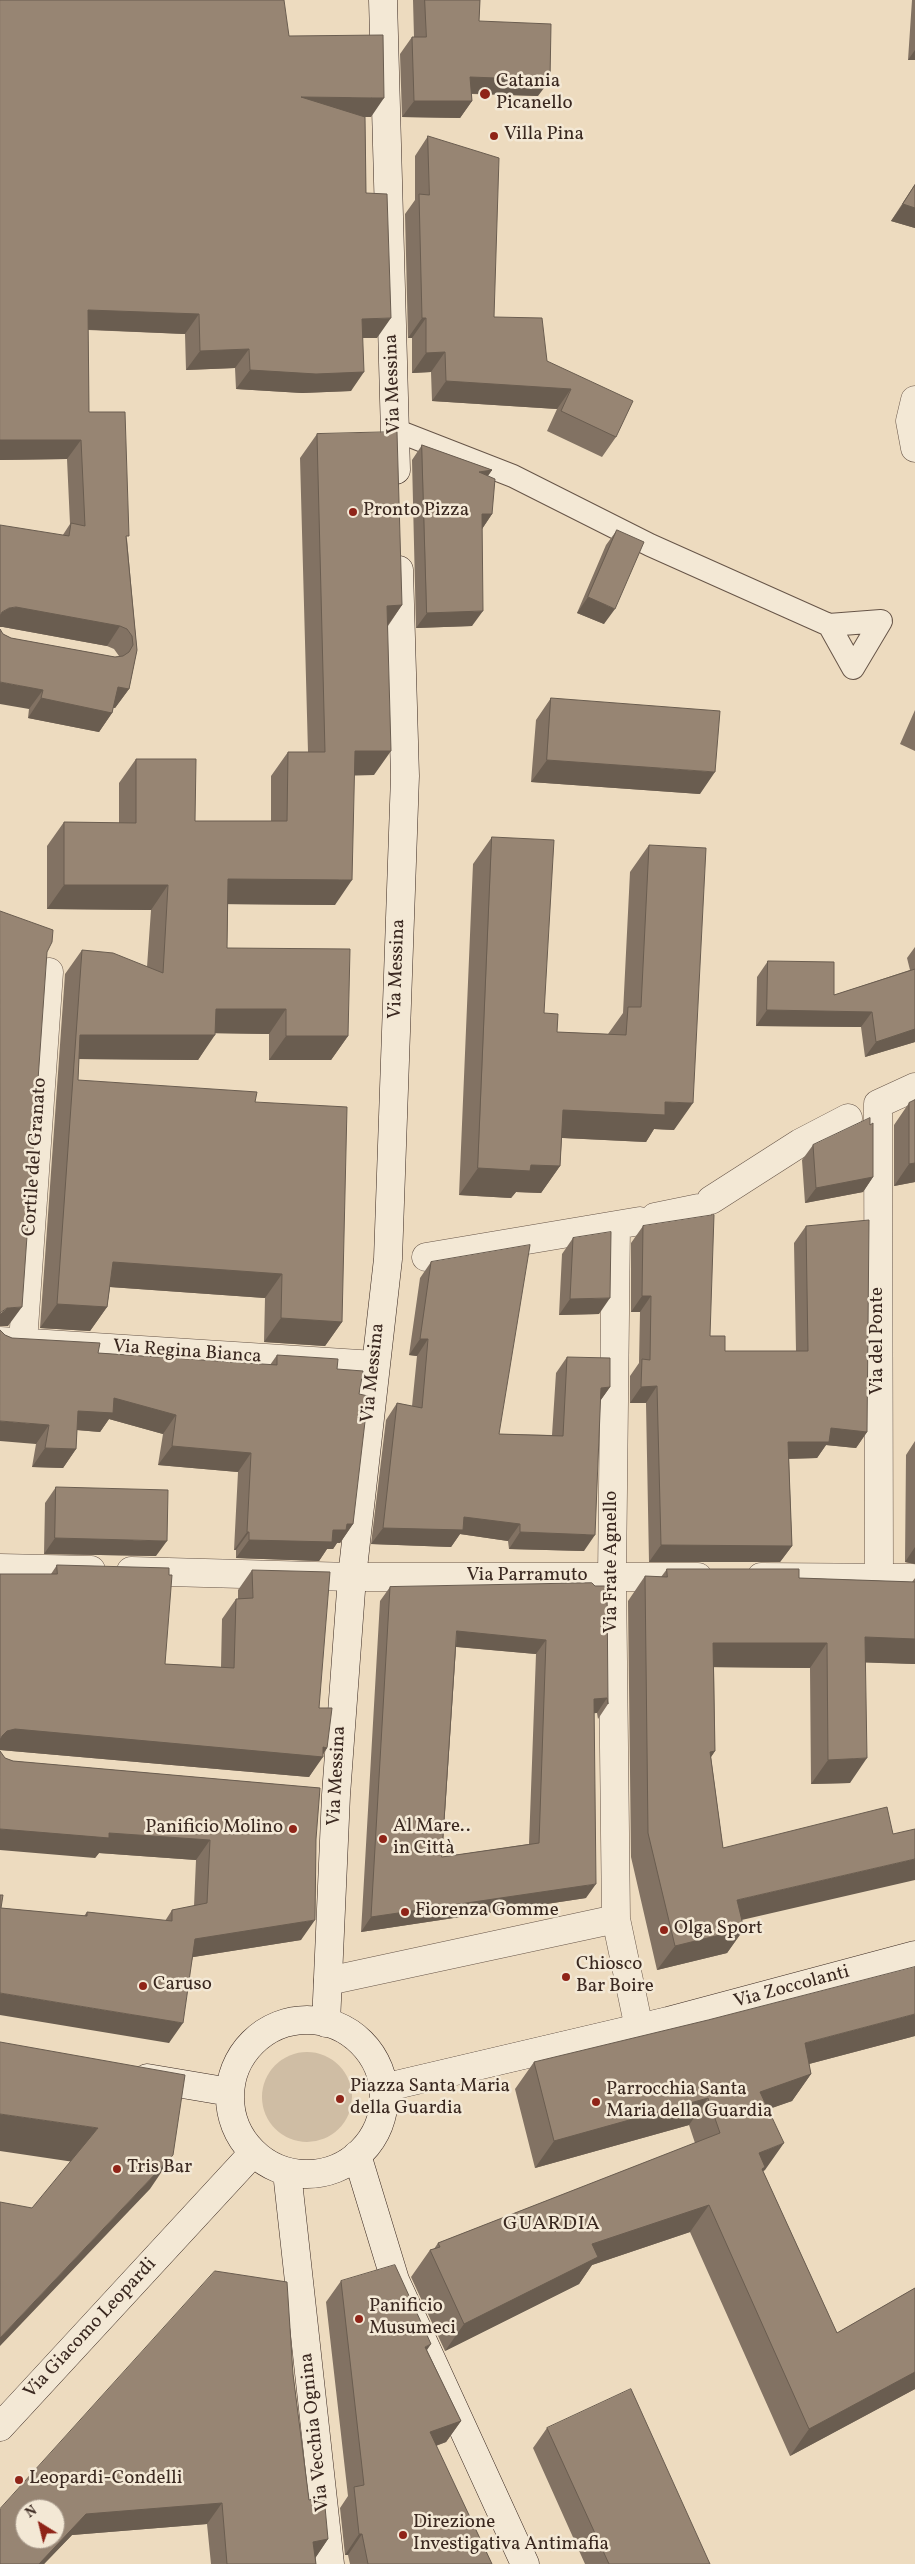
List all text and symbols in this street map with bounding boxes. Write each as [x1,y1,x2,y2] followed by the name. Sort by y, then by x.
[496,72,573,116] place label: Catania Picanello
[478,87,492,101] marker: Catania Picanello
[504,125,584,147] place label: Villa Pina
[488,130,500,142] marker: Villa Pina
[381,334,407,434] street label: Via Messina
[363,501,469,523] place label: Pronto Pizza
[347,506,359,518] marker: Pronto Pizza
[385,919,411,1019] street label: Via Messina
[19,1077,53,1237] street label: Cortile del Granato
[868,1287,890,1395] street label: Via del Ponte
[357,1322,391,1424] street label: Via Messina
[112,1336,262,1370] street label: Via Regina Bianca
[602,1491,624,1633] street label: Via Frate Agnello
[466,1566,588,1588] street label: Via Parramuto
[324,1725,352,1827] street label: Via Messina
[393,1817,470,1861] place label: Al Mare.. in Città
[145,1818,283,1840] place label: Panificio Molino
[287,1823,299,1835] marker: Panificio Molino
[377,1833,389,1845] marker: Al Mare.. in Città
[415,1901,559,1923] place label: Fiorenza Gomme
[399,1906,411,1918] marker: Fiorenza Gomme
[674,1919,763,1941] place label: Olga Sport
[658,1924,670,1936] marker: Olga Sport
[576,1955,654,1999] place label: Chiosco Bar Boire
[732,1962,852,2014] street label: Via Zoccolanti
[560,1971,572,1983] marker: Chiosco Bar Boire
[153,1975,212,1997] place label: Caruso
[137,1980,149,1992] marker: Caruso
[350,2077,510,2121] place label: Piazza Santa Maria della Guardia
[606,2080,772,2124] place label: Parrocchia Santa Maria della Guardia
[334,2093,346,2105] marker: Piazza Santa Maria della Guardia
[590,2096,602,2108] marker: Parrocchia Santa Maria della Guardia
[127,2158,192,2180] place label: Tris Bar
[111,2163,123,2175] marker: Tris Bar
[502,2213,602,2237] district label: GUARDIA
[20,2254,162,2404] street label: Via Giacomo Leopardi
[369,2297,456,2341] place label: Panificio Musumeci
[353,2313,365,2325] marker: Panificio Musumeci
[296,2351,336,2513] street label: Via Vecchia Ognina
[29,2469,183,2491] place label: Leopardi-Condelli
[13,2474,25,2486] marker: Leopardi-Condelli
[15,2499,65,2549] north arrow
[22,2502,41,2523] text: N
[413,2513,609,2557] place label: Direzione Investigativa Antimafia
[397,2529,409,2541] marker: Direzione Investigativa Antimafia

